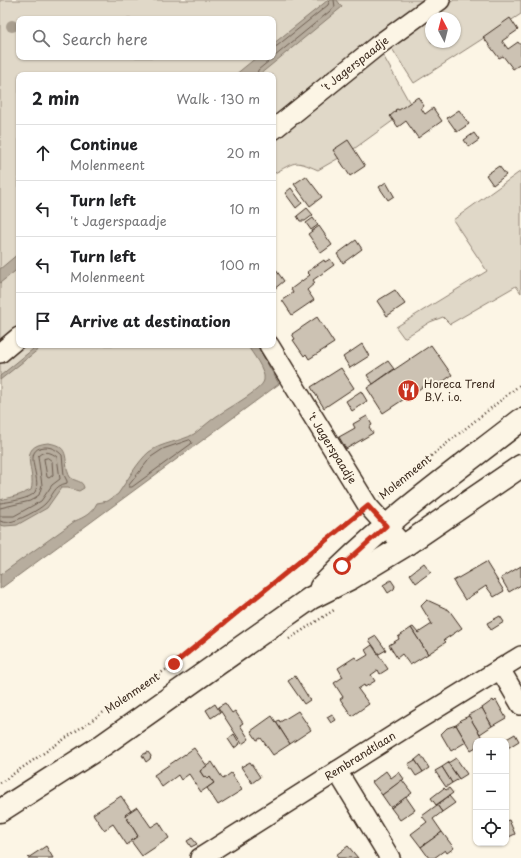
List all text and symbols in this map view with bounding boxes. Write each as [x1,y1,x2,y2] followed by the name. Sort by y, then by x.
[425,12,461,48] north arrow
[16,16,276,60] search box
[30,27,52,49] icon: search
[62,27,148,50] text: Search here
[317,32,392,95] street label: 't Jagerspaadje
[32,85,79,111] text: 2 min
[177,89,260,108] text: Walk · 130 m
[70,132,138,155] text: Continue
[32,142,54,164] icon: ahead
[226,143,260,162] text: 20 m
[70,155,145,174] text: Molenmeent
[70,188,136,211] text: Turn left
[32,198,54,220] icon: left
[230,199,260,218] text: 10 m
[70,211,167,230] text: 't Jagerspaadje
[70,244,136,267] text: Turn left
[32,254,54,276] icon: left
[220,255,260,274] text: 100 m
[70,267,145,286] text: Molenmeent
[70,309,231,332] text: Arrive at destination
[32,310,54,332] icon: arrive
[424,375,495,405] place label: Horeca Trend B.V. i.o.
[395,377,421,403] restaurant icon: Horeca Trend B.V. i.o.
[304,409,361,487] street label: 't Jagerspaadje
[375,450,435,503] street label: Molenmeent
[333,557,351,575] route start
[165,655,183,673] route end
[101,668,163,717] street label: Molenmeent
[321,727,399,784] street label: Rembrandtlaan
[473,738,509,846] map controls
[473,738,509,774] button: +
[473,774,509,810] button: −
[473,810,509,846] button: locate

